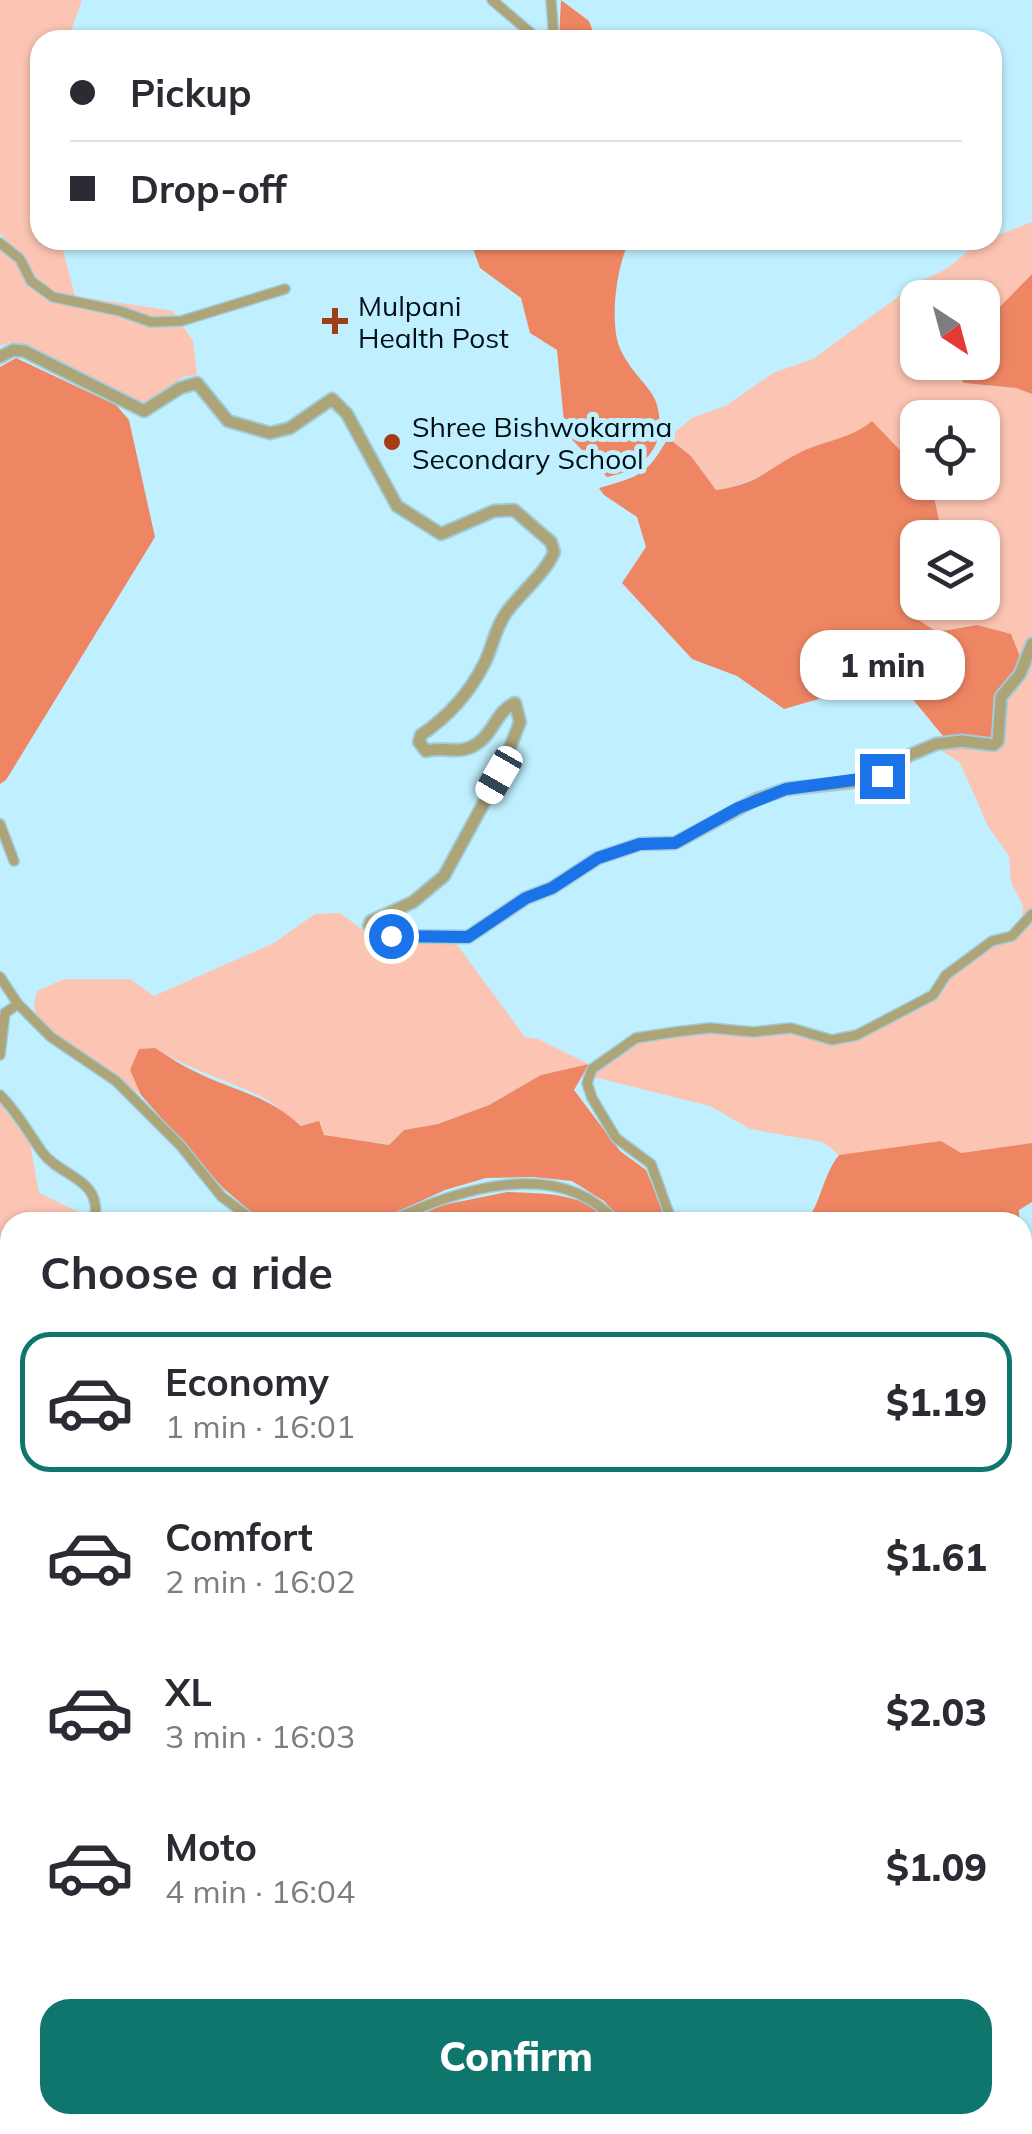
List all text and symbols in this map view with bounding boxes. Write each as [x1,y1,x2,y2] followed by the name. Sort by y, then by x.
[130,69,252,117] text: Pickup
[130,165,287,213] text: Drop-off
[900,280,1000,380] north arrow
[900,280,1000,620] map controls
[358,288,509,355] place label: Mulpani Health Post
[322,308,348,334] marker: Mulpani Health Post
[900,400,1000,500] button: locate
[412,409,672,476] place label: Shree Bishwokarma Secondary School
[381,431,403,453] marker: Shree Bishwokarma Secondary School
[900,520,1000,620] button: layers
[800,631,964,701] callout: 1 min
[840,645,925,685] text: 1 min
[471,742,527,808] car
[860,754,905,799] route end
[369,914,414,959] route start
[40,1244,333,1300] text: Choose a ride
[45,1357,135,1447] icon: car
[165,1358,329,1406] text: Economy
[886,1378,987,1426] text: $1.19
[165,1406,355,1446] text: 1 min · 16:01
[45,1512,135,1602] icon: car
[165,1513,313,1561] text: Comfort
[886,1533,987,1581] text: $1.61
[165,1561,355,1601] text: 2 min · 16:02
[45,1667,135,1757] icon: car
[165,1668,212,1716] text: XL
[886,1688,987,1736] text: $2.03
[165,1716,355,1756] text: 3 min · 16:03
[45,1822,135,1912] icon: car
[165,1823,257,1871] text: Moto
[886,1843,987,1891] text: $1.09
[165,1871,355,1911] text: 4 min · 16:04
[40,1999,992,2114] button: Confirm

